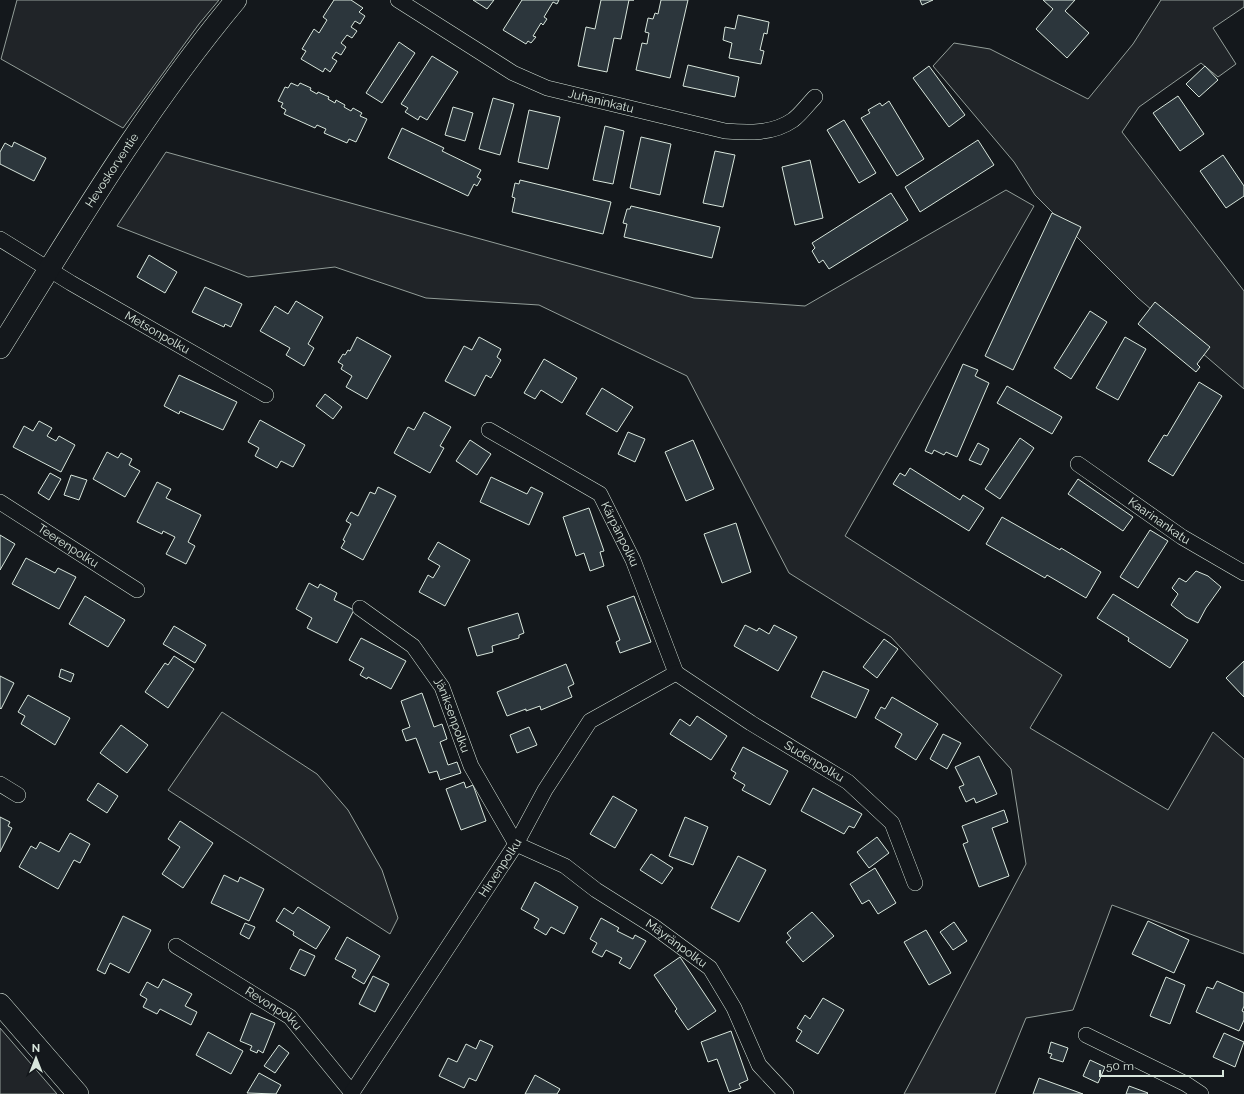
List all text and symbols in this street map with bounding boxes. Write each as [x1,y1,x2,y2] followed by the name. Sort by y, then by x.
[567,86,635,116] street label: Juhaninkatu
[82,131,141,210] street label: Hevoskorventie
[122,308,192,357] street label: Metsonpolku
[1125,494,1192,547] street label: Kaarinankatu
[598,499,642,569] street label: Kärpänpolku
[35,521,101,570] street label: Teerenpolku
[430,675,472,754] street label: Jäniksenpolku
[782,738,846,785] street label: Sudenpolku
[476,836,525,900] street label: Hirvenpolku
[643,916,710,970] street label: Mäyränpolku
[243,984,305,1033] street label: Revonpolku
[16,1038,56,1078] north arrow
[32,1042,40,1055] text: N
[1100,1052,1223,1078] scale bar
[1106,1059,1134,1073] text: 50 m

